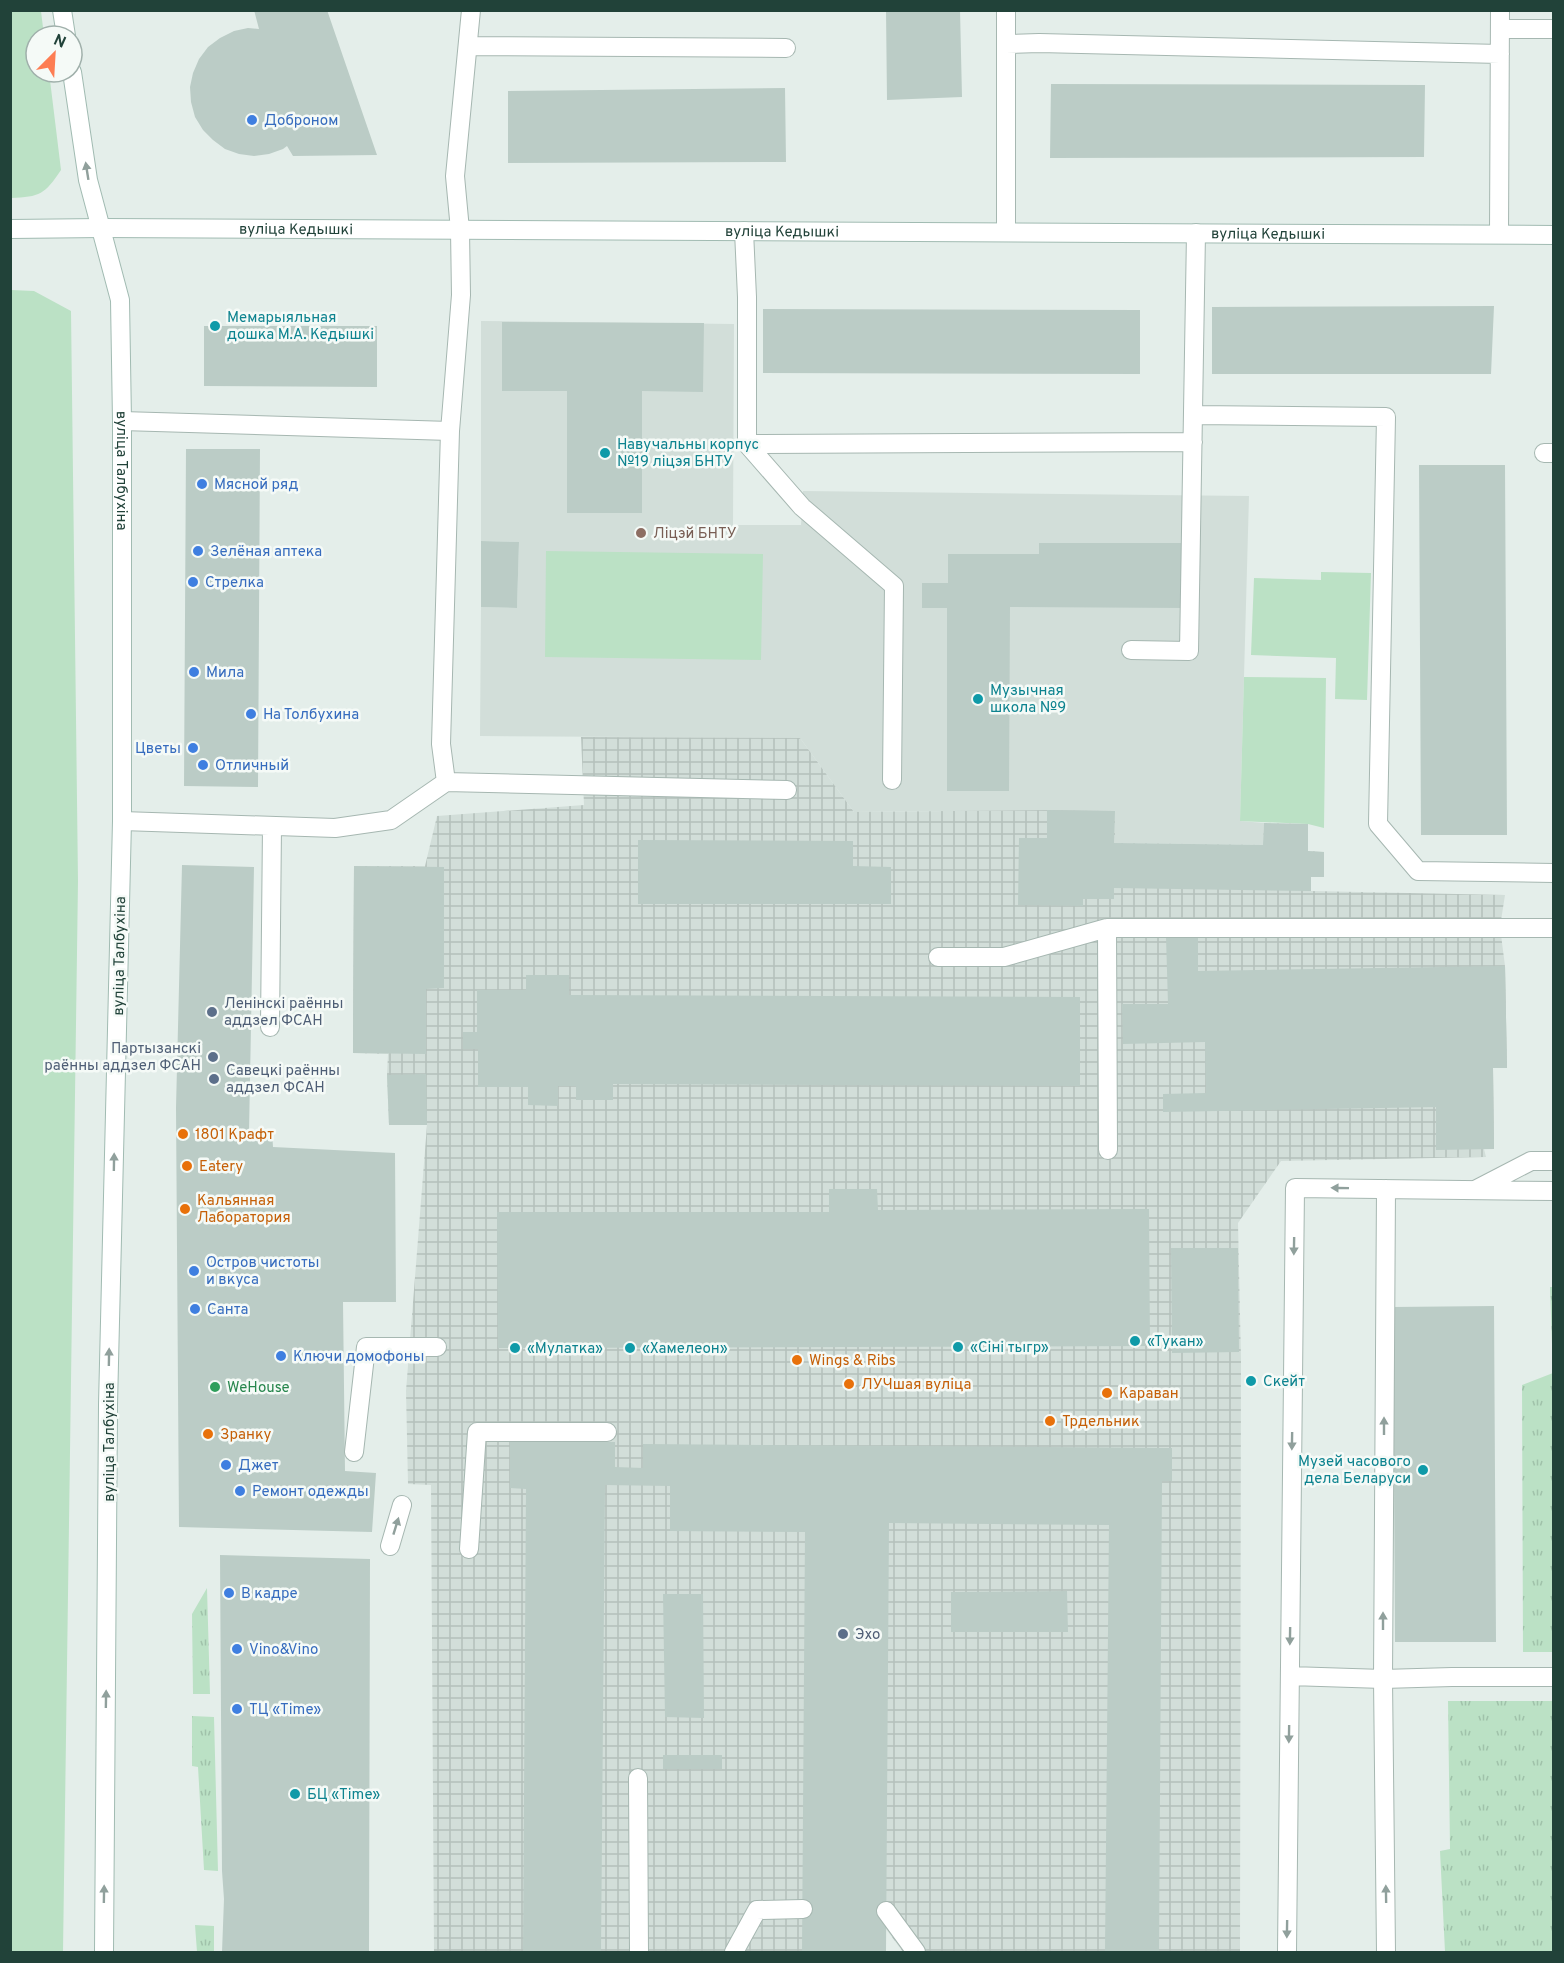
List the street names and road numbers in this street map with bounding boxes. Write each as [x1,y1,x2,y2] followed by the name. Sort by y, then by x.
[239,221,353,240] street label: вуліца Кедышкі
[725,223,839,243] street label: вуліца Кедышкі
[1211,225,1325,245] street label: вуліца Кедышкі
[111,411,130,530] street label: вуліца Талбухіна
[110,896,131,1016] street label: вуліца Талбухіна
[101,1382,120,1502] street label: вуліца Талбухіна

